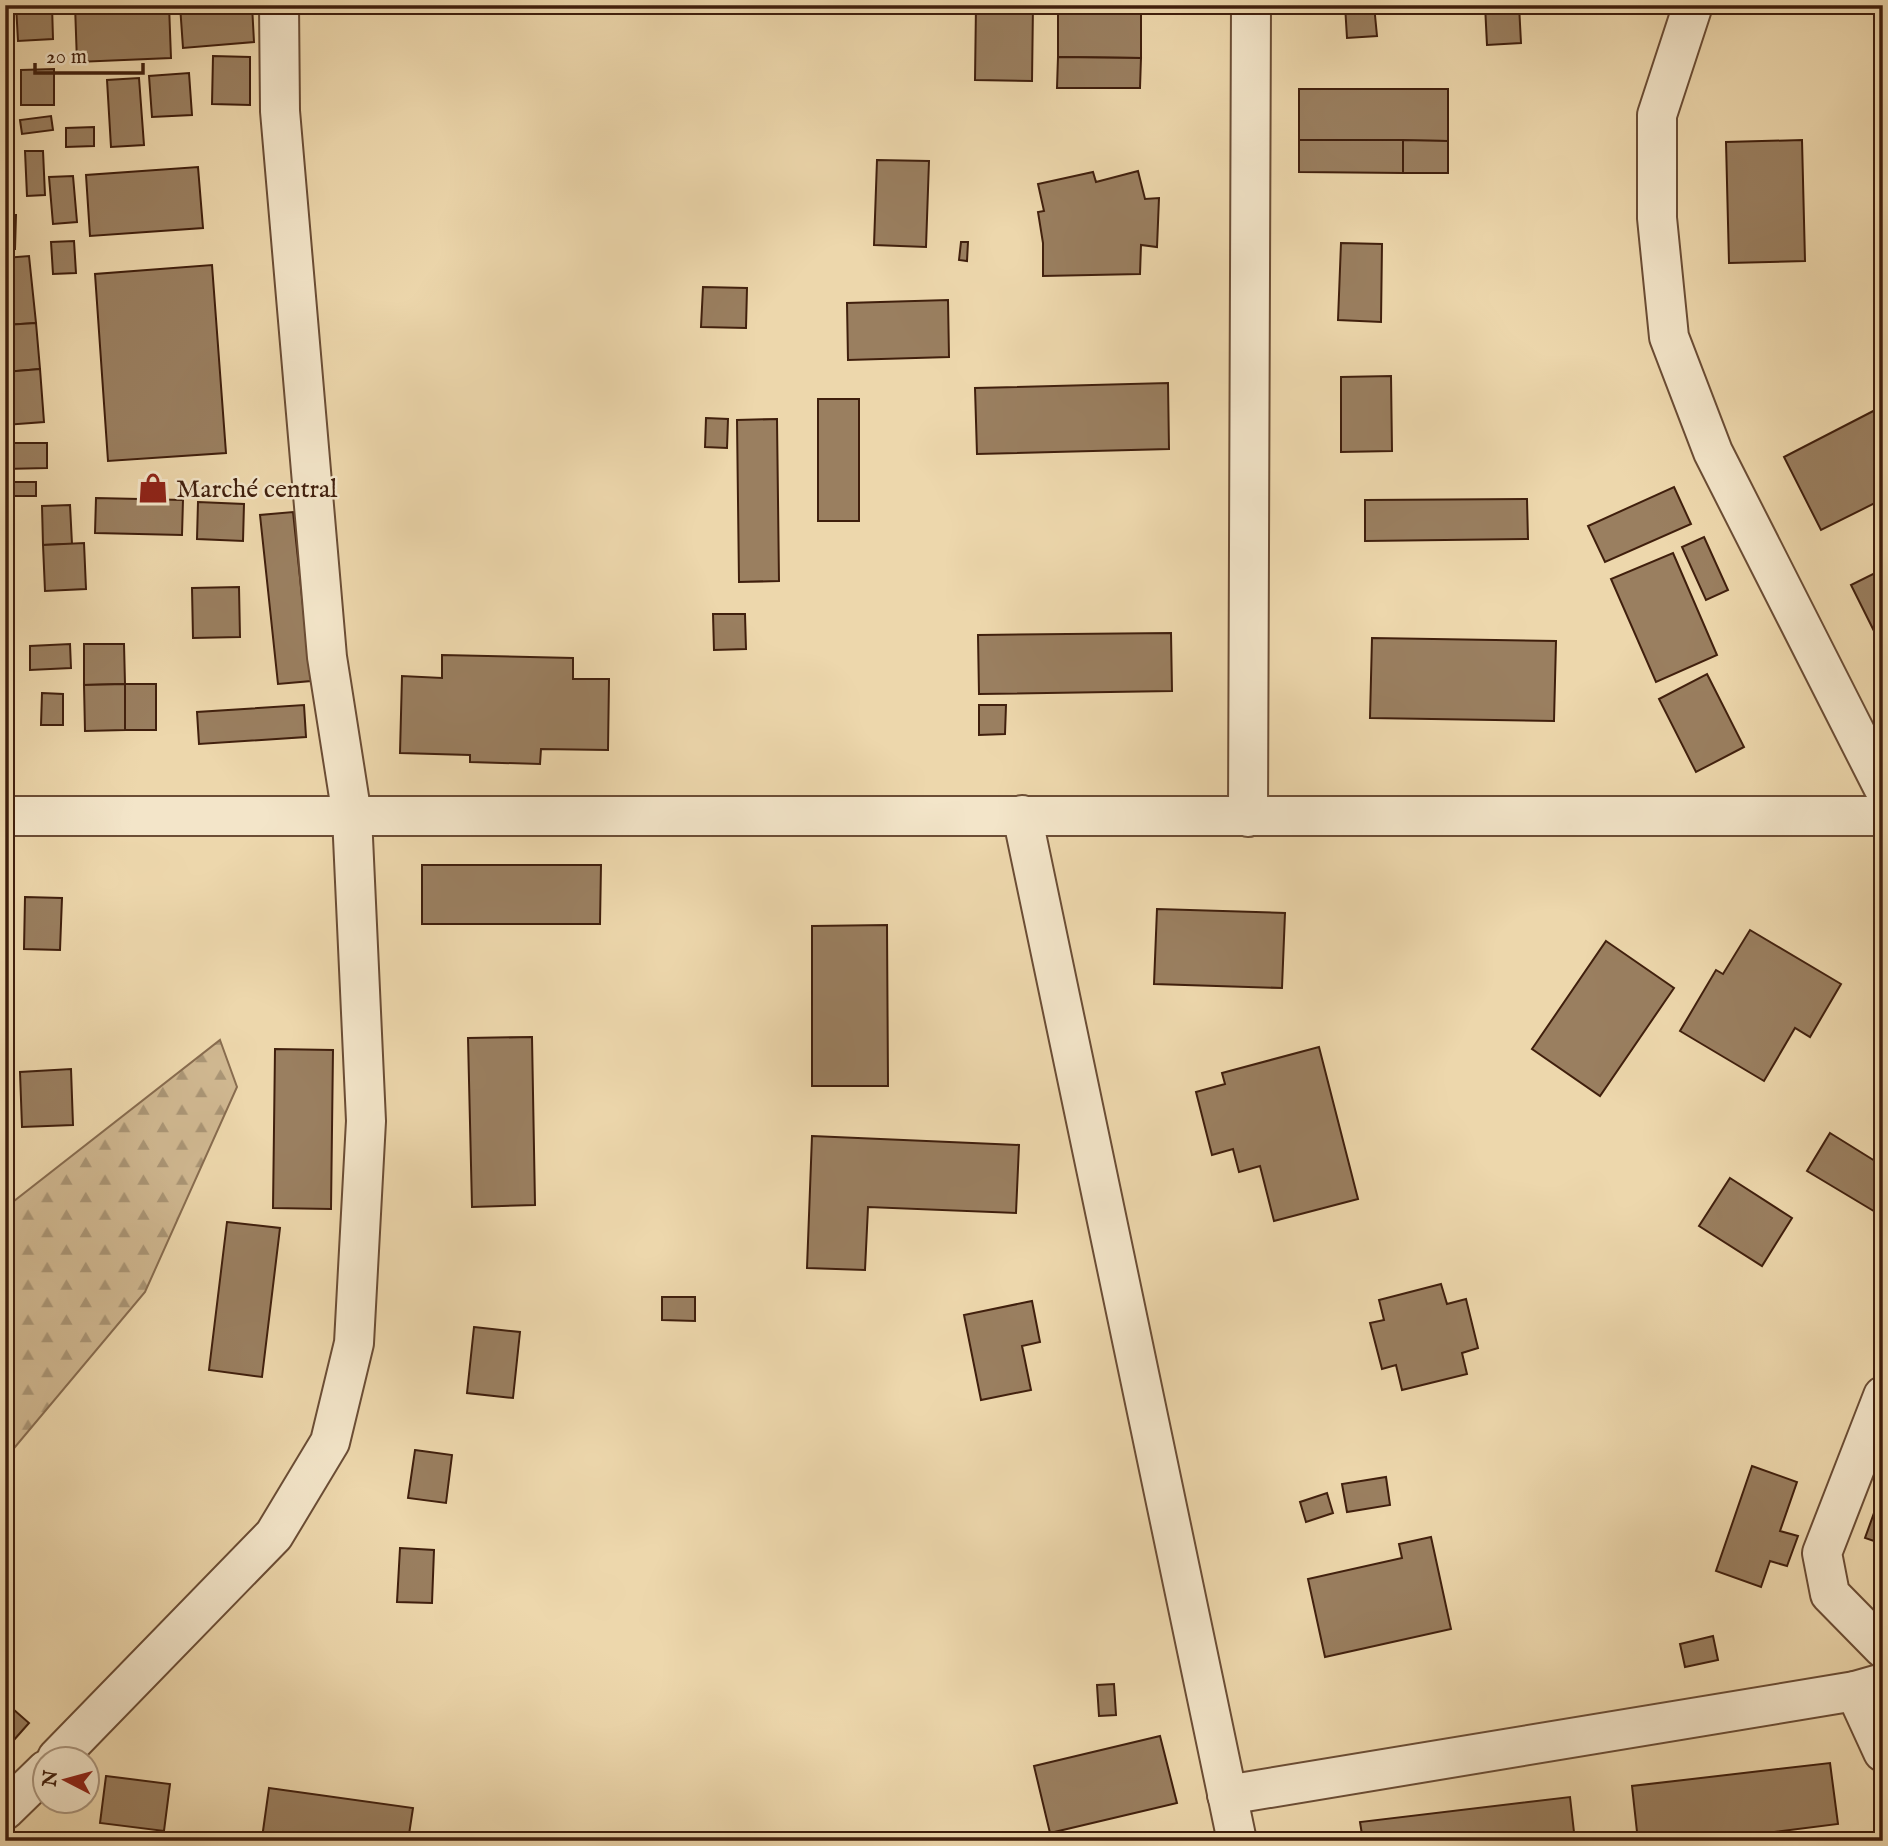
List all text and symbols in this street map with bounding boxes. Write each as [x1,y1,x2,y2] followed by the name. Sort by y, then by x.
[35,32,144,76] scale bar
[46,44,87,71] text: 20 m
[136,471,170,505] shop icon: Marché central
[176,473,338,506] place label: Marché central
[32,1744,102,1814] north arrow
[38,1768,64,1789] text: N

